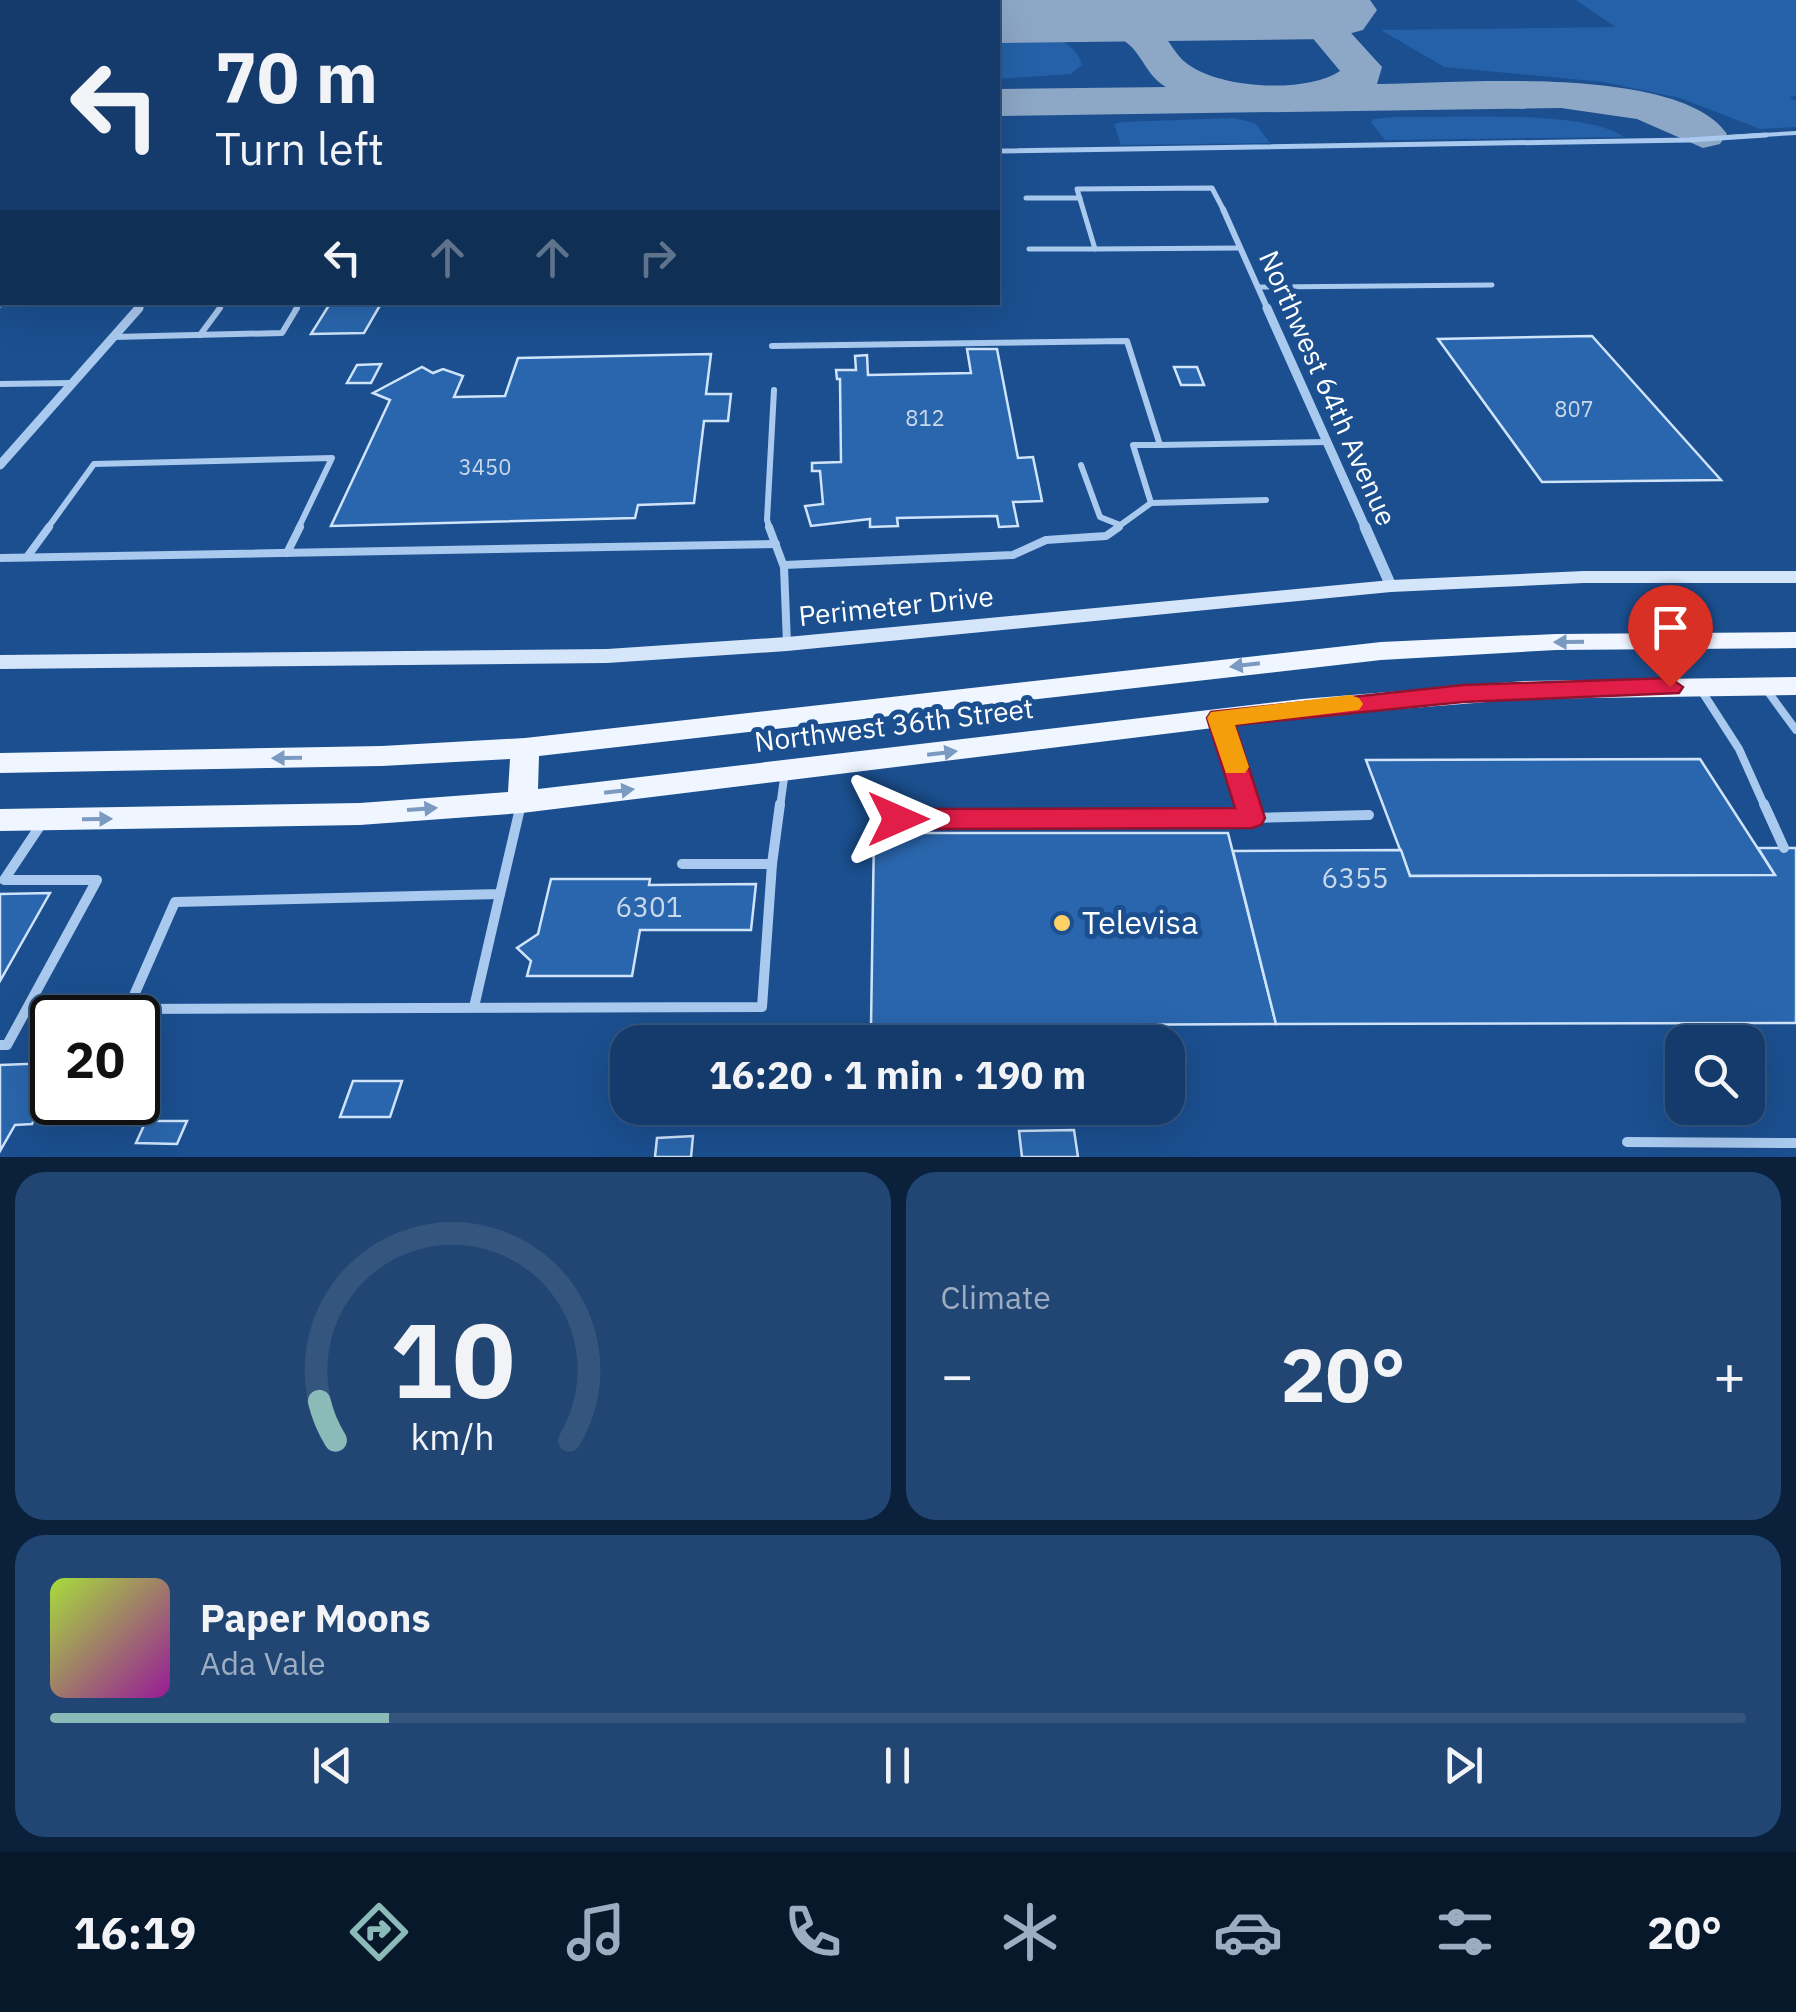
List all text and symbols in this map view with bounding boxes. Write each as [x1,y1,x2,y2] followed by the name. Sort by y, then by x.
[215,31,378,122] text: 70 m
[50,40,180,170] icon: left
[215,119,384,177] text: Turn left
[315,230,370,285] icon: left
[420,230,475,285] icon: ahead
[525,230,580,285] icon: ahead
[630,230,685,285] icon: right
[1251,244,1406,531] street label: Northwest 64th Avenue
[1554,394,1594,423] house number: 807
[905,403,945,432] house number: 812
[459,452,511,481] house number: 3450
[797,577,995,634] street label: Perimeter Drive
[1628,585,1713,688] pin
[1643,600,1698,655] icon: arrive
[1553,634,1585,650] one-way arrow
[1229,657,1261,673] one-way arrow
[752,689,1036,760] street label: Northwest 36th Street
[926,744,958,760] one-way arrow
[271,751,303,767] one-way arrow
[846,767,950,871] position arrow
[604,783,635,799] one-way arrow
[407,801,439,817] one-way arrow
[82,811,114,827] one-way arrow
[1321,859,1389,896] house number: 6355
[615,888,683,925] house number: 6301
[1082,901,1198,943] place label: Televisa
[1051,912,1073,934] marker: Televisa
[30,995,160,1125] speed limit sign: 20
[1665,1025,1765,1125] map controls
[1665,1025,1765,1125] button: search
[709,1050,1086,1099] text: 16:20 · 1 min · 190 m
[941,1276,1051,1318] text: Climate
[390,1291,515,1427] text: 10
[1281,1325,1406,1423] text: 20°
[941,1339,974,1410] text: −
[1713,1339,1746,1410] text: +
[411,1413,495,1460] text: km/h
[200,1593,431,1642] text: Paper Moons
[200,1642,326,1684] text: Ada Vale
[305,1738,360,1793] icon: previous
[870,1738,925,1793] icon: pause
[1436,1738,1491,1793] icon: next
[344,1897,414,1967] icon: directions
[561,1897,631,1967] icon: music
[778,1897,848,1967] icon: phone
[995,1897,1065,1967] icon: climate
[1213,1897,1283,1967] icon: car
[1430,1897,1500,1967] icon: filters
[74,1903,196,1961] text: 16:19
[1647,1903,1722,1961] text: 20°

